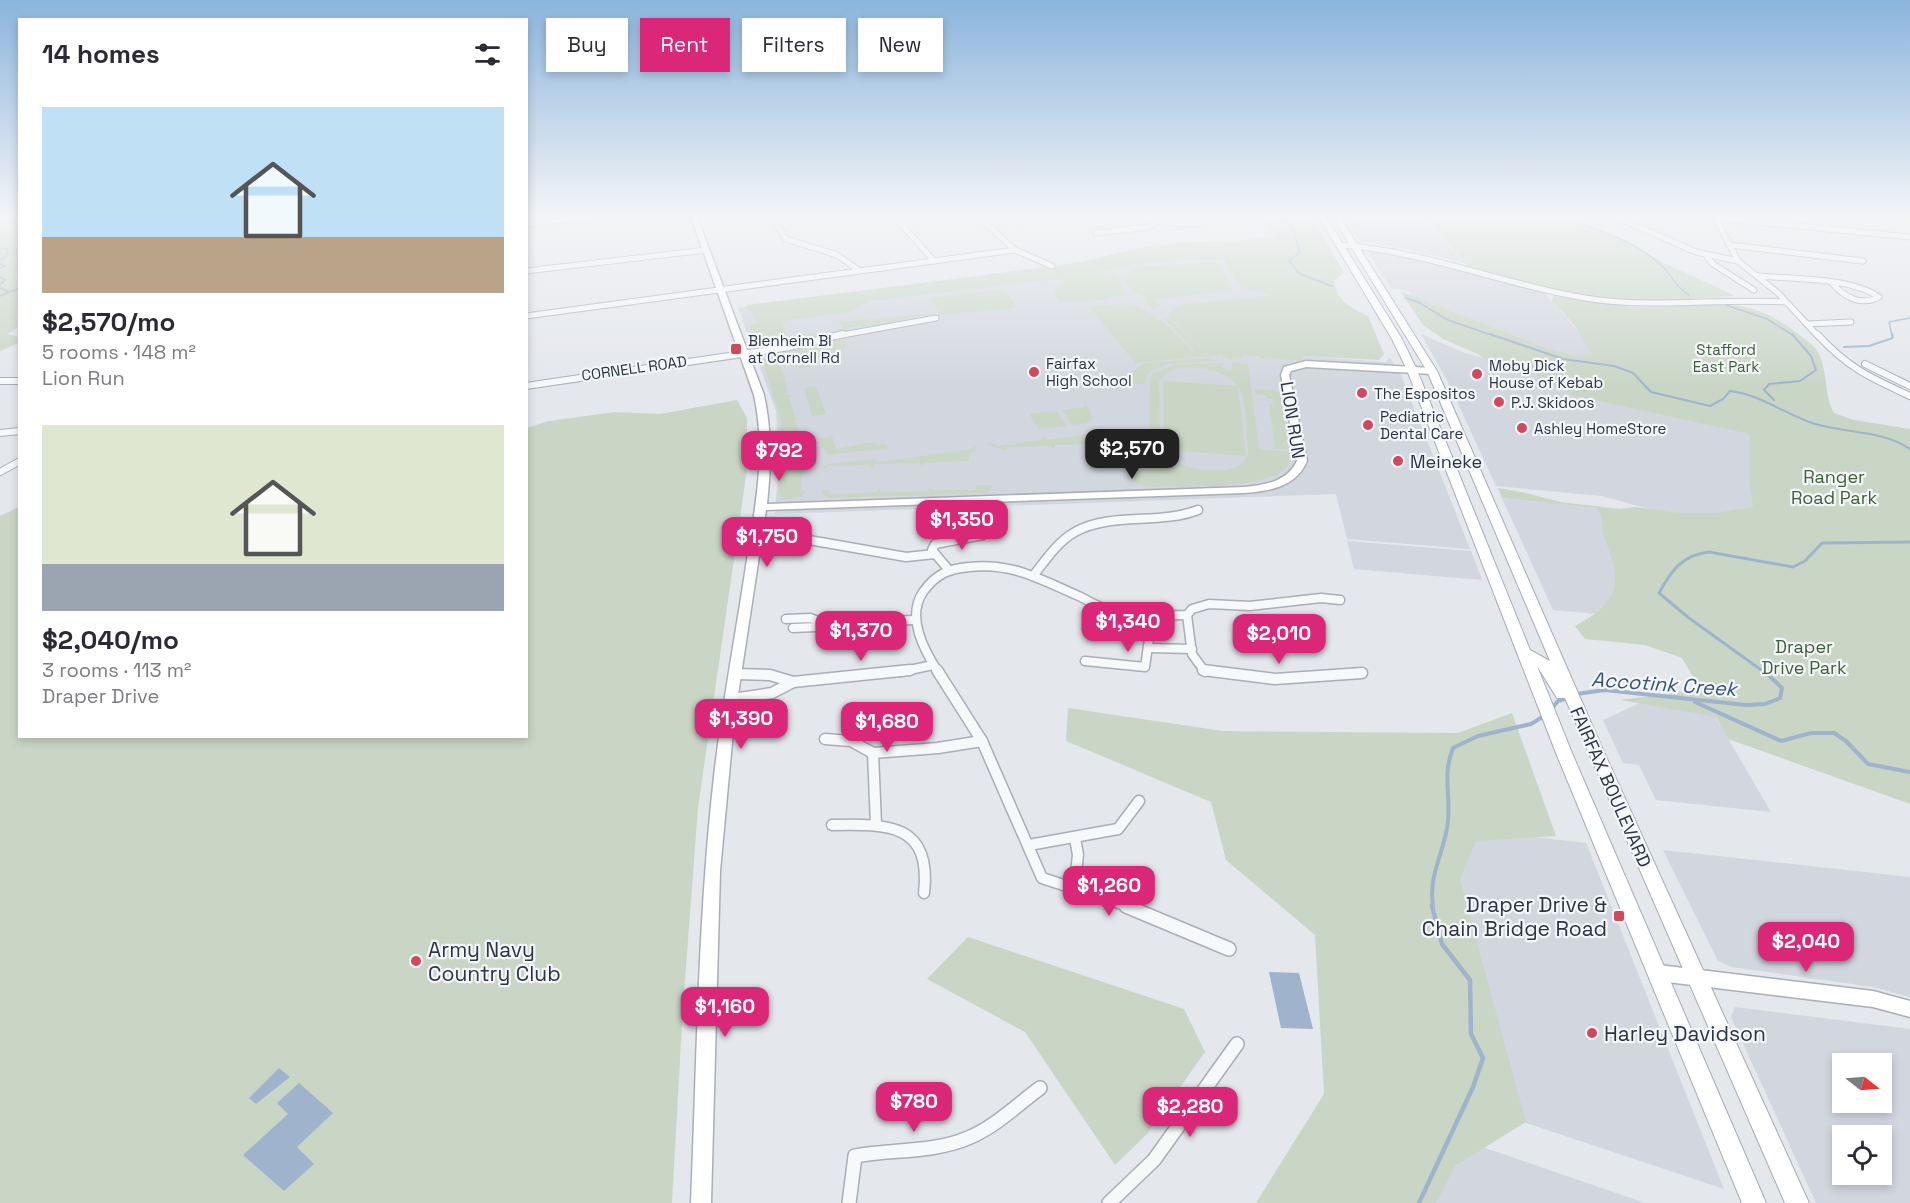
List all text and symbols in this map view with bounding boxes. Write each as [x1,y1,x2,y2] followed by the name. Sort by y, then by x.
[546,18,628,72] chip: Buy
[640,18,730,72] chip: Rent
[742,18,846,72] chip: Filters
[858,18,943,72] chip: New
[42,37,160,71] text: 14 homes
[471,38,504,71] icon: filters
[219,146,327,254] icon: home
[42,305,175,339] text: $2,570/mo
[748,331,840,367] place label: Blenheim Bl at Cornell Rd
[42,339,196,365] text: 5 rooms · 148 m²
[1693,340,1759,376] park label: Stafford East Park
[729,342,743,356] marker: Blenheim Bl at Cornell Rd
[580,351,688,385] street label: CORNELL ROAD
[1046,354,1132,390] place label: Fairfax High School
[1489,356,1603,392] place label: Moby Dick House of Kebab
[42,365,125,391] text: Lion Run
[1027,365,1041,379] marker: Fairfax High School
[1470,367,1484,381] marker: Moby Dick House of Kebab
[1276,380,1310,460] street label: LION RUN
[1374,384,1476,403] place label: The Espositos
[1355,386,1369,400] marker: The Espositos
[1511,393,1595,412] place label: P.J. Skidoos
[1492,395,1506,409] marker: P.J. Skidoos
[1380,407,1463,443] place label: Pediatric Dental Care
[1361,418,1375,432] marker: Pediatric Dental Care
[1534,419,1667,438] place label: Ashley HomeStore
[1515,421,1529,435] marker: Ashley HomeStore
[1083,429,1181,480] pin: $2,570
[743,431,815,482] pin: $792
[1099,435,1165,461] text: $2,570
[755,437,803,463] text: $792
[1410,450,1482,473] place label: Meineke
[1391,454,1405,468] marker: Meineke
[219,464,327,572] icon: home
[1791,465,1877,509] park label: Ranger Road Park
[913,500,1011,551] pin: $1,350
[930,506,994,532] text: $1,350
[718,517,816,568] pin: $1,750
[736,523,798,549] text: $1,750
[1079,602,1177,653] pin: $1,340
[1096,608,1160,634] text: $1,340
[812,611,910,662] pin: $1,370
[1230,614,1328,665] pin: $2,010
[829,617,893,643] text: $1,370
[1247,620,1311,646] text: $2,010
[42,623,179,657] text: $2,040/mo
[1761,635,1847,679] park label: Draper Drive Park
[42,657,191,683] text: 3 rooms · 113 m²
[1591,666,1740,702] water label: Accotink Creek
[42,683,159,709] text: Draper Drive
[692,699,790,750] pin: $1,390
[838,702,936,753] pin: $1,680
[1565,703,1657,871] street label: FAIRFAX BOULEVARD
[709,705,773,731] text: $1,390
[855,708,919,734] text: $1,680
[1060,866,1158,917] pin: $1,260
[1077,872,1141,898] text: $1,260
[1422,891,1607,942] place label: Draper Drive & Chain Bridge Road
[1612,909,1626,923] marker: Draper Drive & Chain Bridge Road
[1757,922,1855,973] pin: $2,040
[1772,928,1840,954] text: $2,040
[428,936,561,987] place label: Army Navy Country Club
[409,954,423,968] marker: Army Navy Country Club
[676,987,774,1038] pin: $1,160
[695,993,755,1019] text: $1,160
[1604,1020,1766,1047] place label: Harley Davidson
[1585,1026,1599,1040] marker: Harley Davidson
[1832,1053,1892,1113] north arrow
[1832,1053,1892,1185] map controls
[878,1082,950,1133] pin: $780
[1141,1087,1239,1138] pin: $2,280
[890,1088,938,1114] text: $780
[1157,1093,1223,1119] text: $2,280
[1832,1125,1892,1185] button: locate

